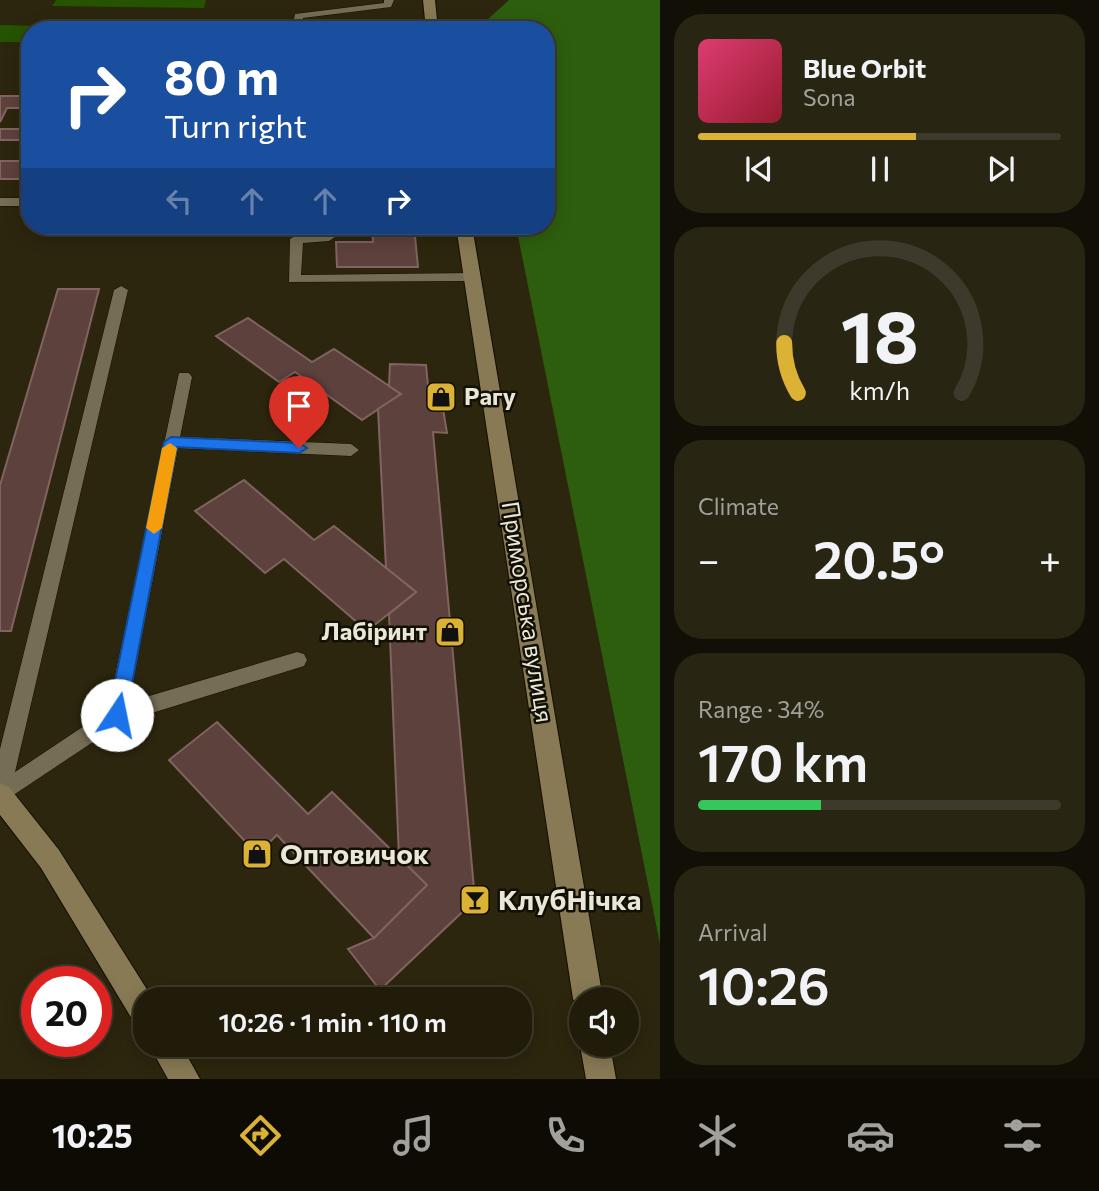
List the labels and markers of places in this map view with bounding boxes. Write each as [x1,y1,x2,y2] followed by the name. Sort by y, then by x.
[269,376,329,448] pin
[424,380,458,414] shop icon: Рагу
[464,381,516,410] place label: Рагу
[433,615,467,649] shop icon: Лабіринт
[322,616,427,645] place label: Лабіринт
[280,836,429,870] place label: Оптовичок
[240,837,274,871] shop icon: Оптовичок
[498,882,641,916] place label: КлубНічка
[458,883,492,917] bar icon: КлубНічка

